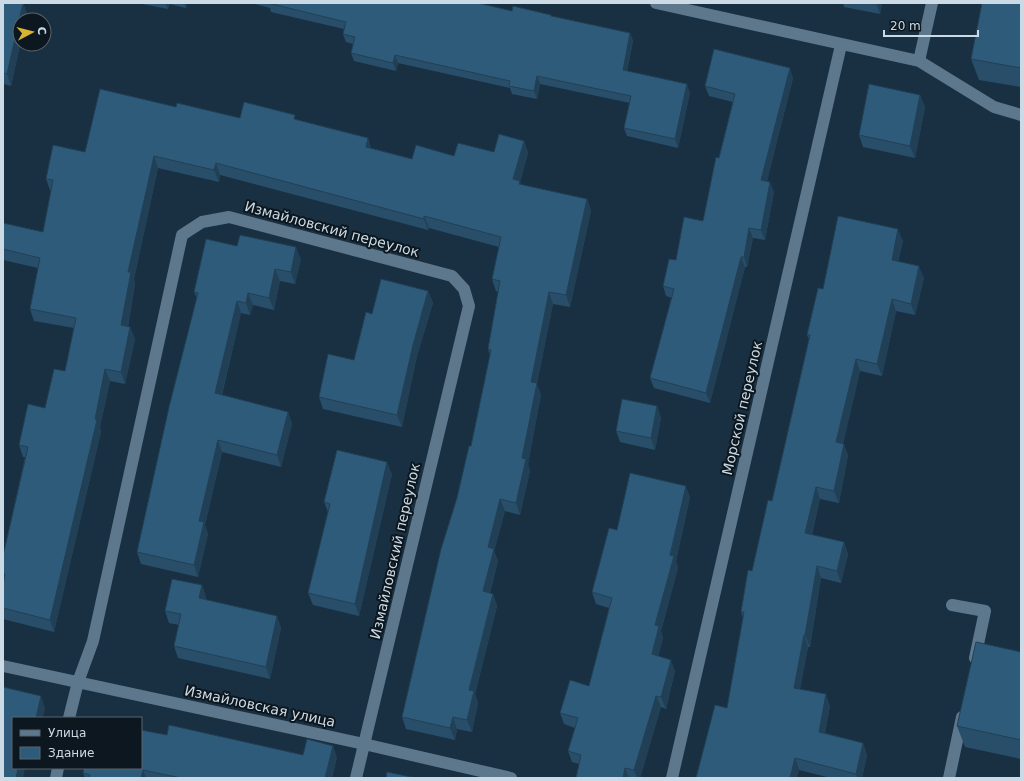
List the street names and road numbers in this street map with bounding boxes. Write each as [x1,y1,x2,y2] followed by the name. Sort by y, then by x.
[243,198,421,260] street label: Измайловский переулок
[719,339,765,477] street label: Морской переулок
[367,461,423,641] street label: Измайловский переулок
[183,682,337,730] street label: Измайловская улица

